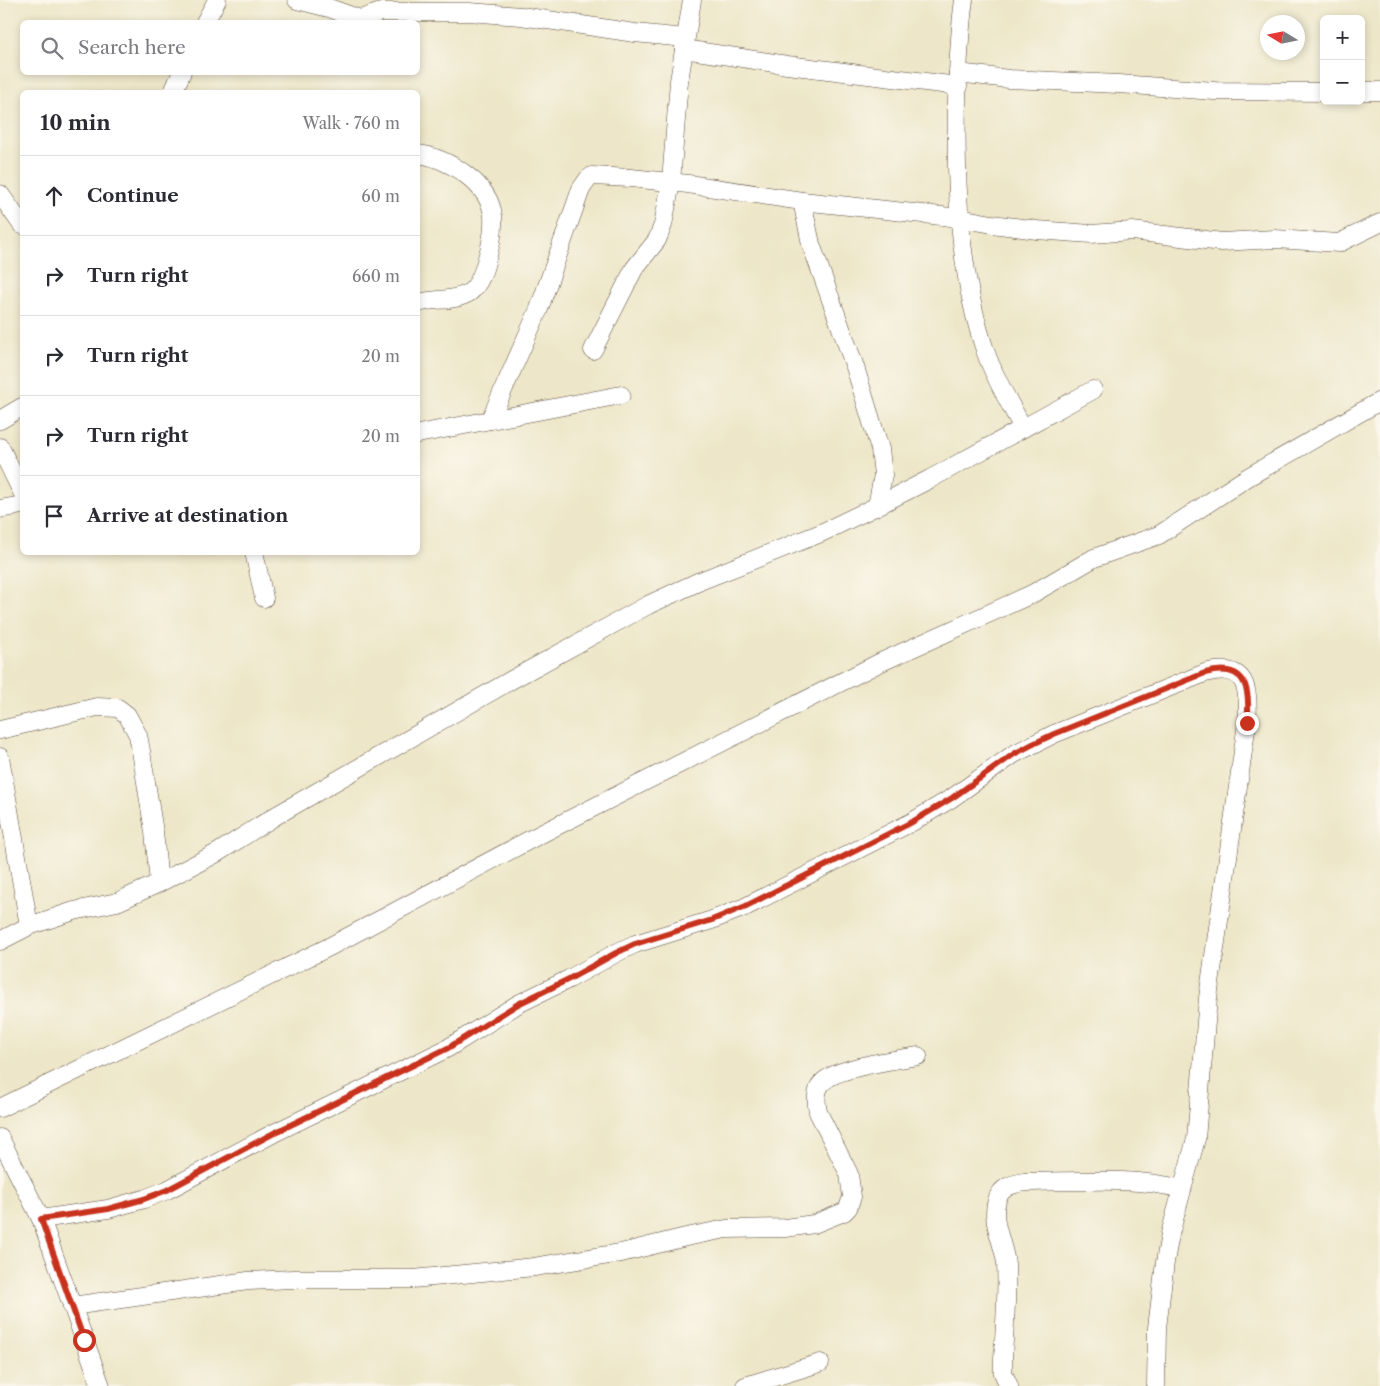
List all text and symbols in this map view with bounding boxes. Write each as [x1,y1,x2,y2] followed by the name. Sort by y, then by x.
[1260,15,1305,60] north arrow
[1320,15,1365,105] map controls
[1320,15,1365,60] button: +
[20,20,420,75] search box
[38,34,66,62] icon: search
[78,36,186,59] text: Search here
[1320,60,1365,105] button: −
[40,110,111,135] text: 10 min
[303,113,400,133] text: Walk · 760 m
[40,182,68,210] icon: ahead
[87,184,179,207] text: Continue
[361,186,400,206] text: 60 m
[40,262,68,290] icon: right
[87,264,188,287] text: Turn right
[352,266,400,286] text: 660 m
[40,342,68,370] icon: right
[87,344,188,367] text: Turn right
[361,346,400,366] text: 20 m
[40,422,68,450] icon: right
[87,424,188,447] text: Turn right
[361,426,400,446] text: 20 m
[40,502,68,530] icon: arrive
[87,504,288,527] text: Arrive at destination
[1236,712,1259,735] route end
[73,1329,96,1352] route start

